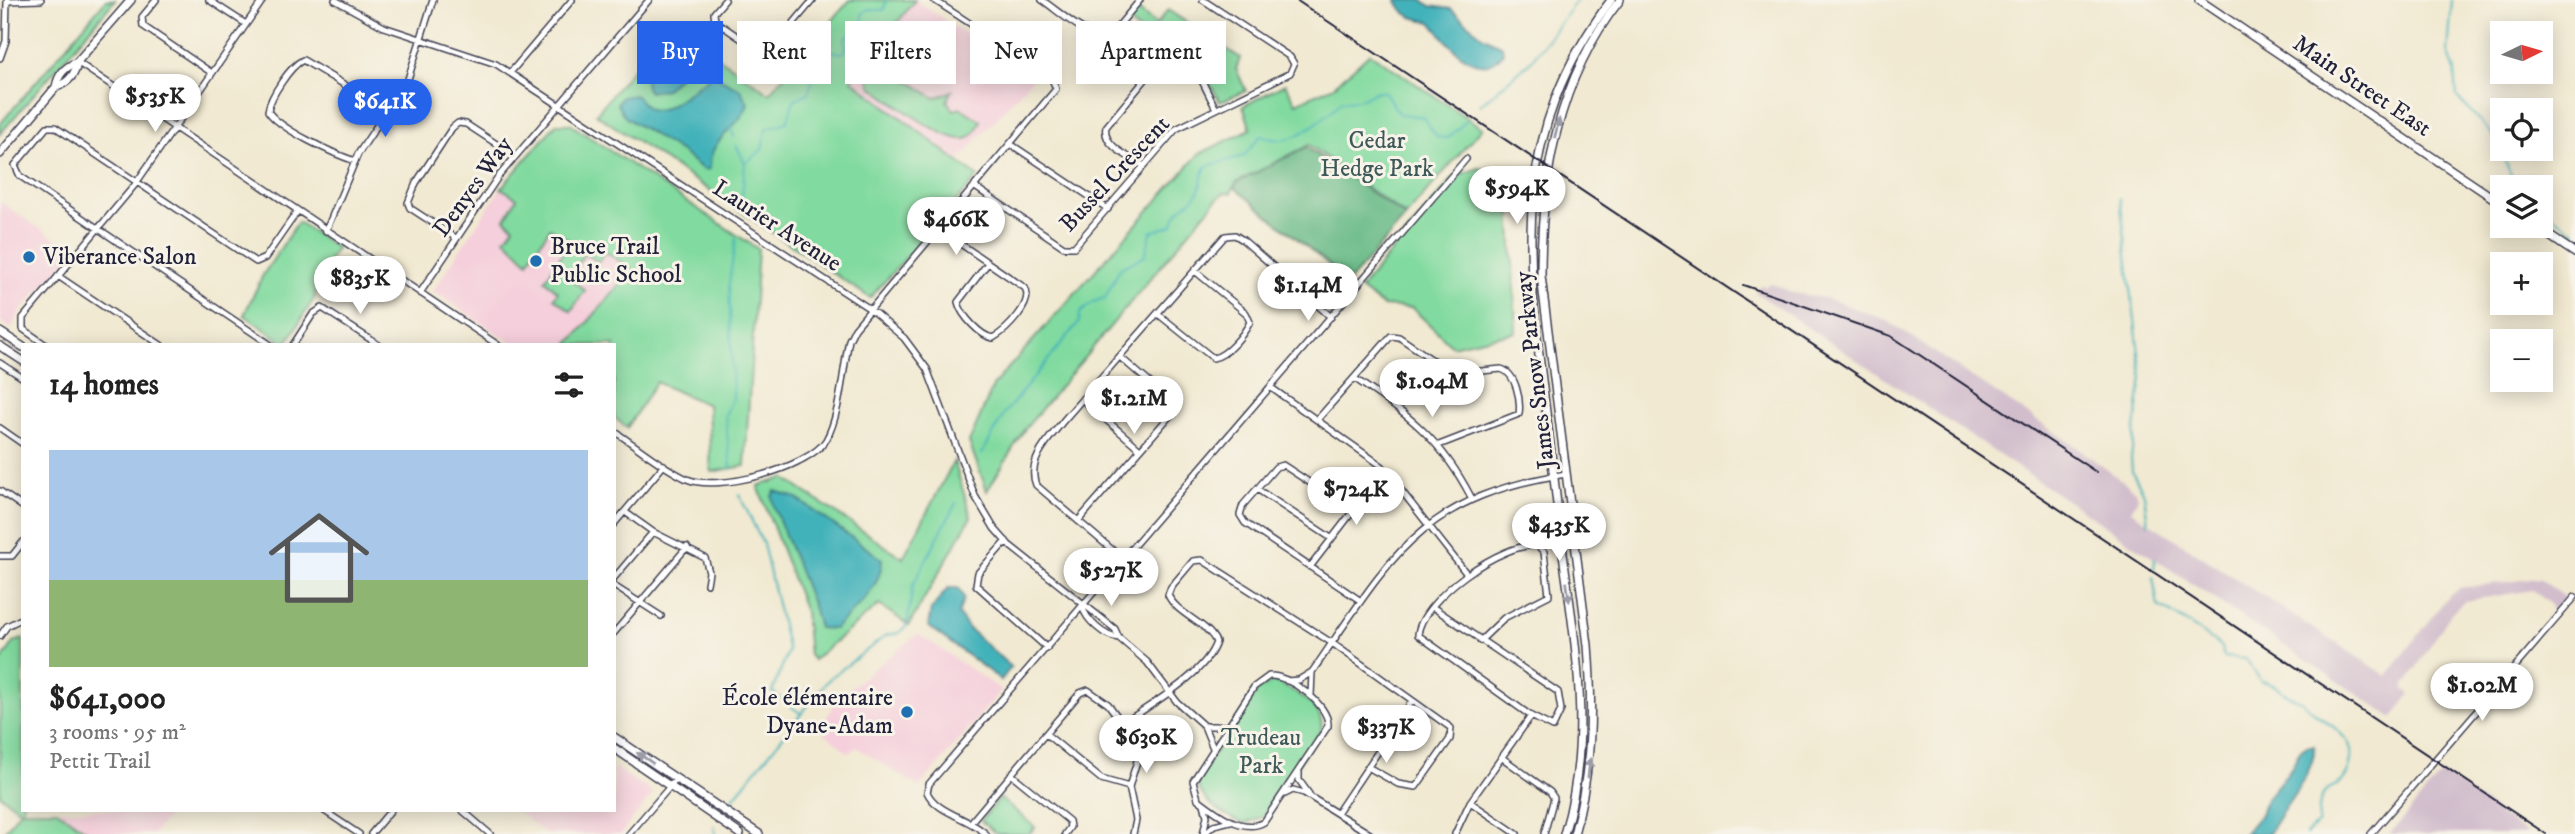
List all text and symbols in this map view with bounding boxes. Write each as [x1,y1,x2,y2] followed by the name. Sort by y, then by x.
[637,21,723,84] chip: Buy
[737,21,831,84] chip: Rent
[845,21,956,84] chip: Filters
[970,21,1062,84] chip: New
[1076,21,1226,84] chip: Apartment
[2490,21,2553,84] north arrow
[2490,21,2553,392] map controls
[2287,29,2437,144] street label: Main Street East
[106,74,204,134] pin: $535K
[336,80,434,139] pin: $641K
[125,82,185,111] text: $535K
[354,87,416,116] text: $641K
[2490,98,2553,161] button: locate
[1053,109,1177,238] street label: Bussel Crescent
[1552,117,1563,139] one-way arrow
[1320,126,1434,184] park label: Cedar Hedge Park
[427,130,520,243] street label: Denyes Way
[1468,166,1566,226] pin: $594K
[707,173,847,279] street label: Laurier Avenue
[1485,174,1549,203] text: $594K
[2490,175,2553,238] button: layers
[907,198,1005,257] pin: $466K
[923,205,989,234] text: $466K
[550,232,682,290] place label: Bruce Trail Public School
[42,242,197,272] place label: Viberance Salon
[21,249,37,265] marker: Viberance Salon
[2490,252,2553,315] button: +
[528,253,544,269] marker: Bruce Trail Public School
[311,256,409,316] pin: $835K
[330,264,390,293] text: $835K
[1251,264,1365,323] pin: $1.14M
[1508,269,1562,473] street label: James Snow Parkway
[1273,271,1343,300] text: $1.14M
[2490,329,2553,392] button: −
[1375,360,1489,419] pin: $1.04M
[550,366,588,404] icon: filters
[49,367,159,404] text: 14 homes
[1395,367,1469,396] text: $1.04M
[1077,376,1191,436] pin: $1.21M
[1100,384,1168,413] text: $1.21M
[1307,468,1405,527] pin: $724K
[1323,475,1389,504] text: $724K
[256,495,382,621] icon: home
[1510,504,1608,563] pin: $435K
[1528,511,1590,540] text: $435K
[1062,548,1160,608] pin: $527K
[1079,556,1143,585] text: $527K
[1563,581,1574,603] one-way arrow
[2425,664,2539,723] pin: $1.02M
[2446,671,2518,700] text: $1.02M
[49,681,166,718] text: $641,000
[722,683,893,741] place label: École élémentaire Dyane-Adam
[899,704,915,720] marker: École élémentaire Dyane-Adam
[1337,706,1435,765] pin: $337K
[1357,713,1415,742] text: $337K
[1097,716,1195,775] pin: $630K
[49,718,186,747] text: 3 rooms · 95 m²
[1115,723,1177,752] text: $630K
[1221,723,1301,781] park label: Trudeau Park
[49,747,151,776] text: Pettit Trail
[636,752,655,765] one-way arrow
[1583,756,1594,778] one-way arrow

